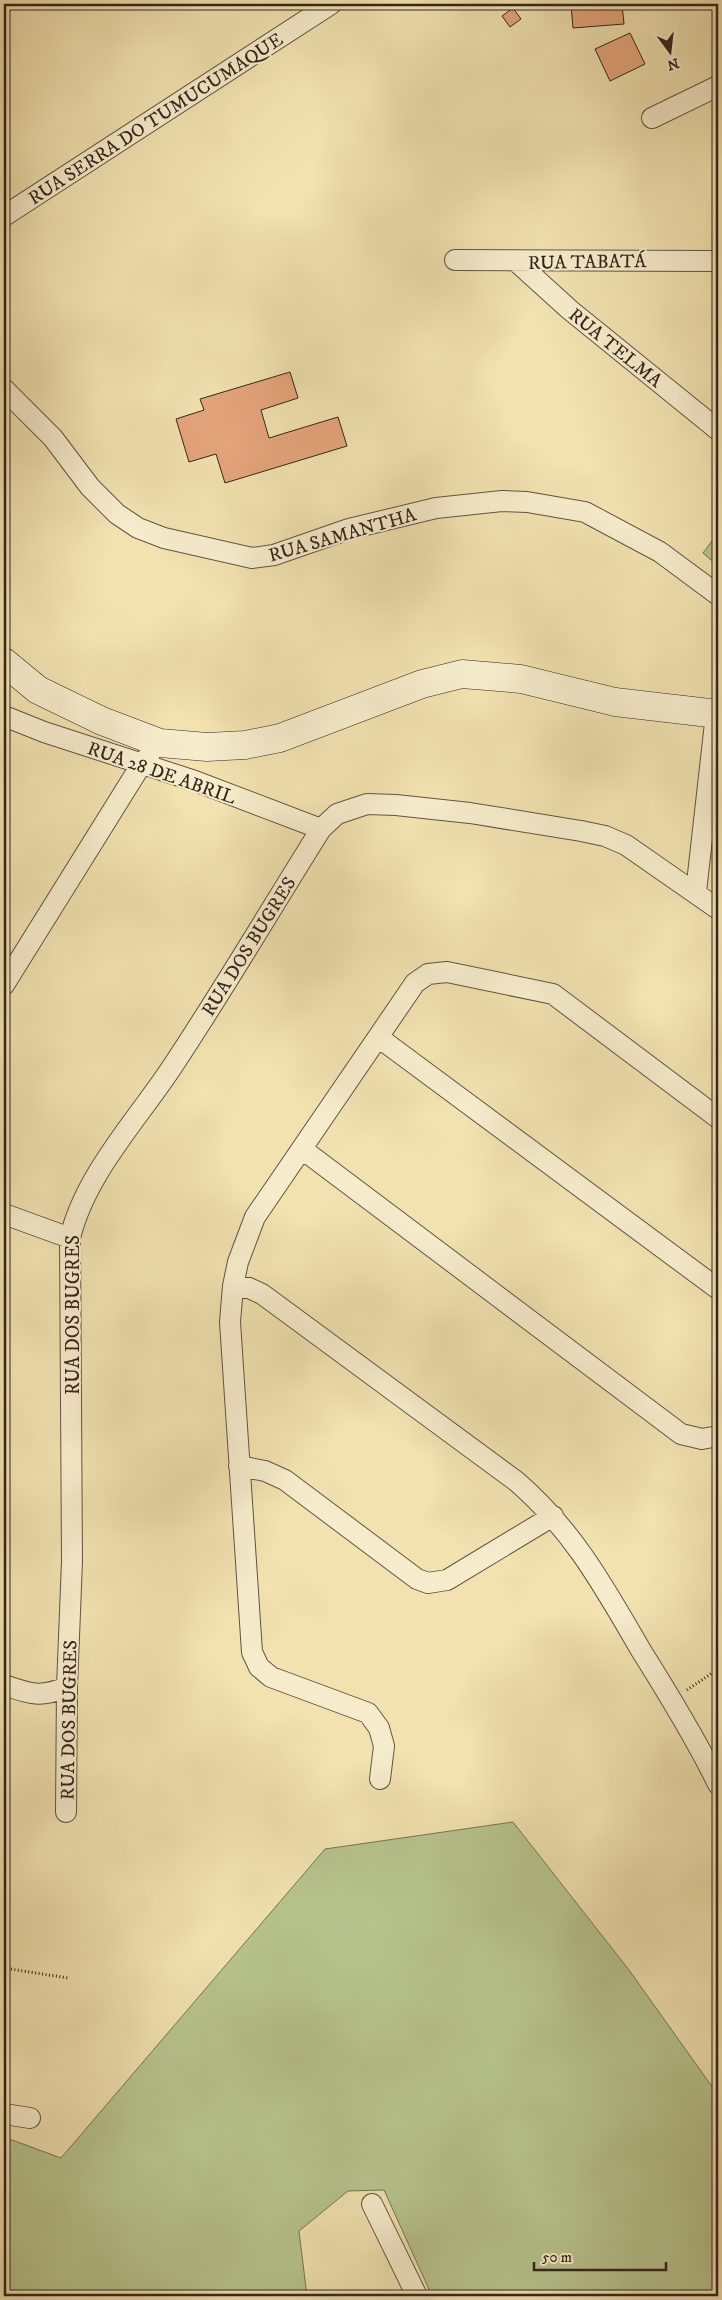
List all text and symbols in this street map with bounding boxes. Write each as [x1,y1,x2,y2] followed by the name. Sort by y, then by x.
[24,28,287,210] street label: RUA SERRA DO TUMUCUMAQUE
[644,28,694,78] north arrow
[665,53,681,74] text: N
[528,248,647,275] street label: RUA TABATÁ
[564,303,667,393] street label: RUA TELMA
[266,503,420,567] street label: RUA SAMANTHA
[84,737,239,810] street label: RUA 28 DE ABRIL
[197,873,301,1021] street label: RUA DOS BUGRES
[62,1235,85,1395] street label: RUA DOS BUGRES
[57,1640,82,1800] street label: RUA DOS BUGRES
[534,2240,667,2272] scale bar
[542,2248,572,2267] text: 50 m

